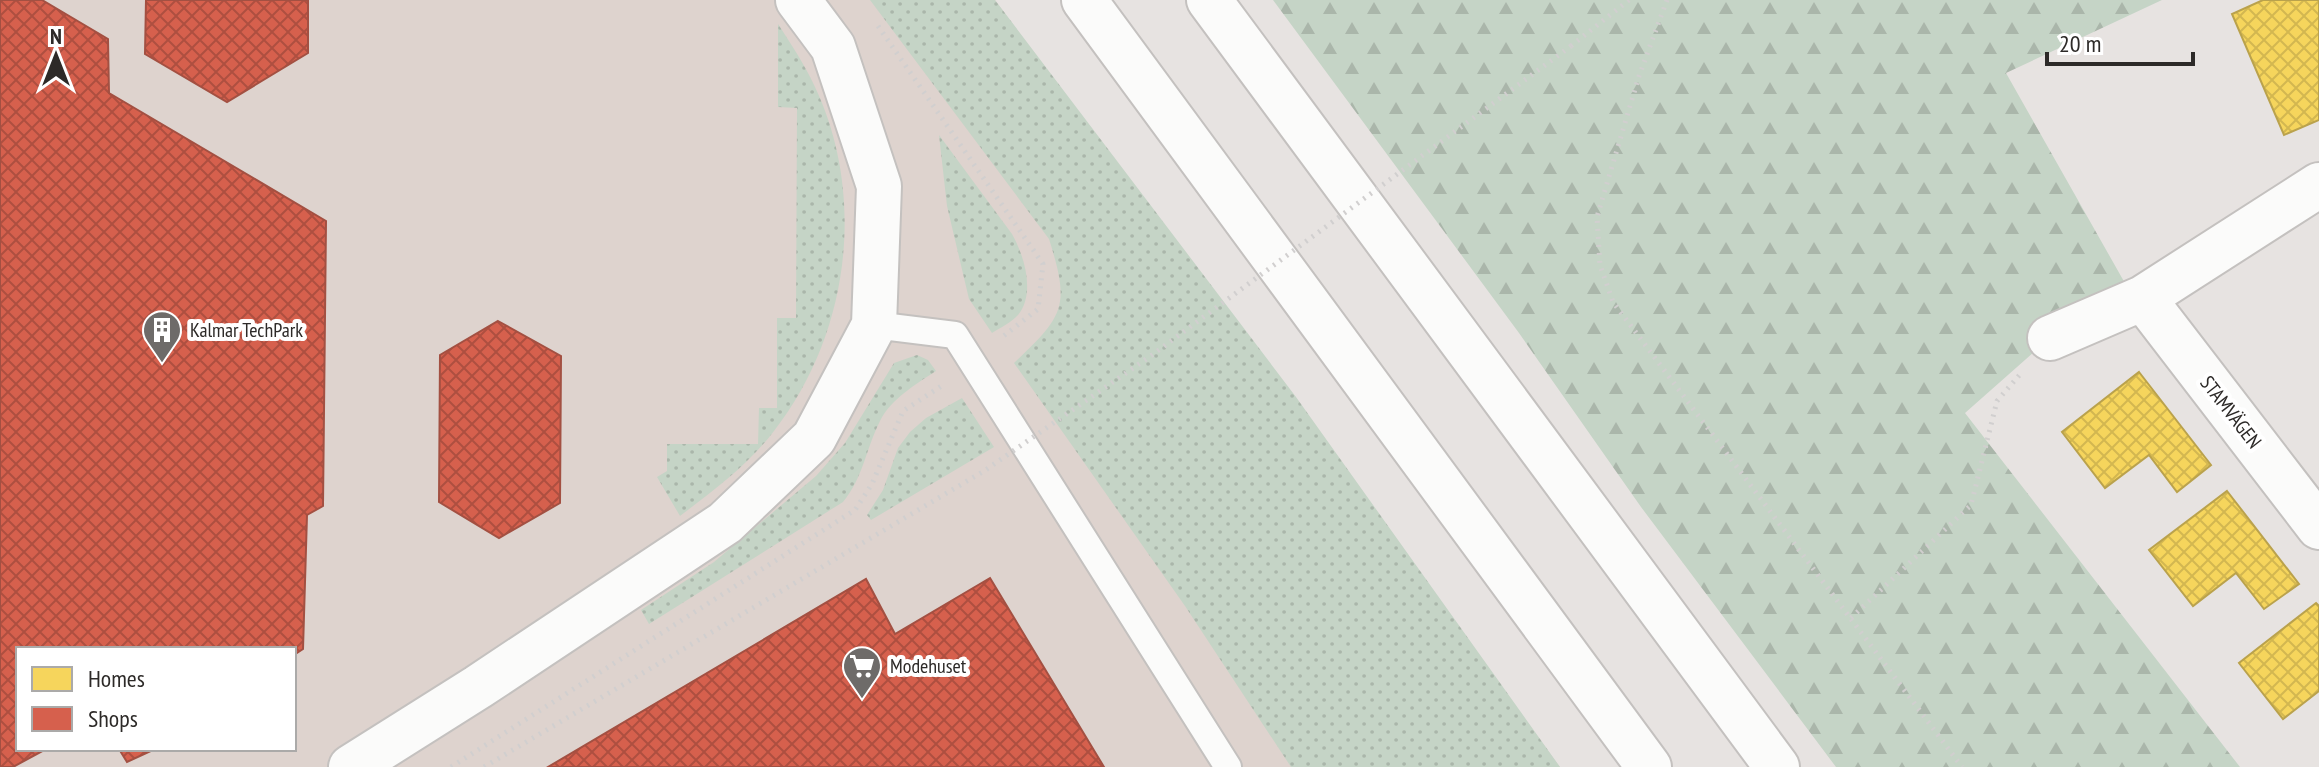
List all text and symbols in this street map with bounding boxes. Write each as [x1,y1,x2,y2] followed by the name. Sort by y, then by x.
[16,16,96,96] north arrow
[2047,16,2193,66] scale bar
[50,22,62,50] text: N
[2059,28,2101,59] text: 20 m
[141,309,183,364] building icon: Kalmar TechPark
[190,317,303,343] place label: Kalmar TechPark
[2194,370,2268,454] street label: STAMVÄGEN
[841,645,883,700] supermarket icon: Modehuset
[16,647,296,751] legend
[890,653,967,679] place label: Modehuset
[88,663,145,694] text: Homes
[88,703,138,734] text: Shops

